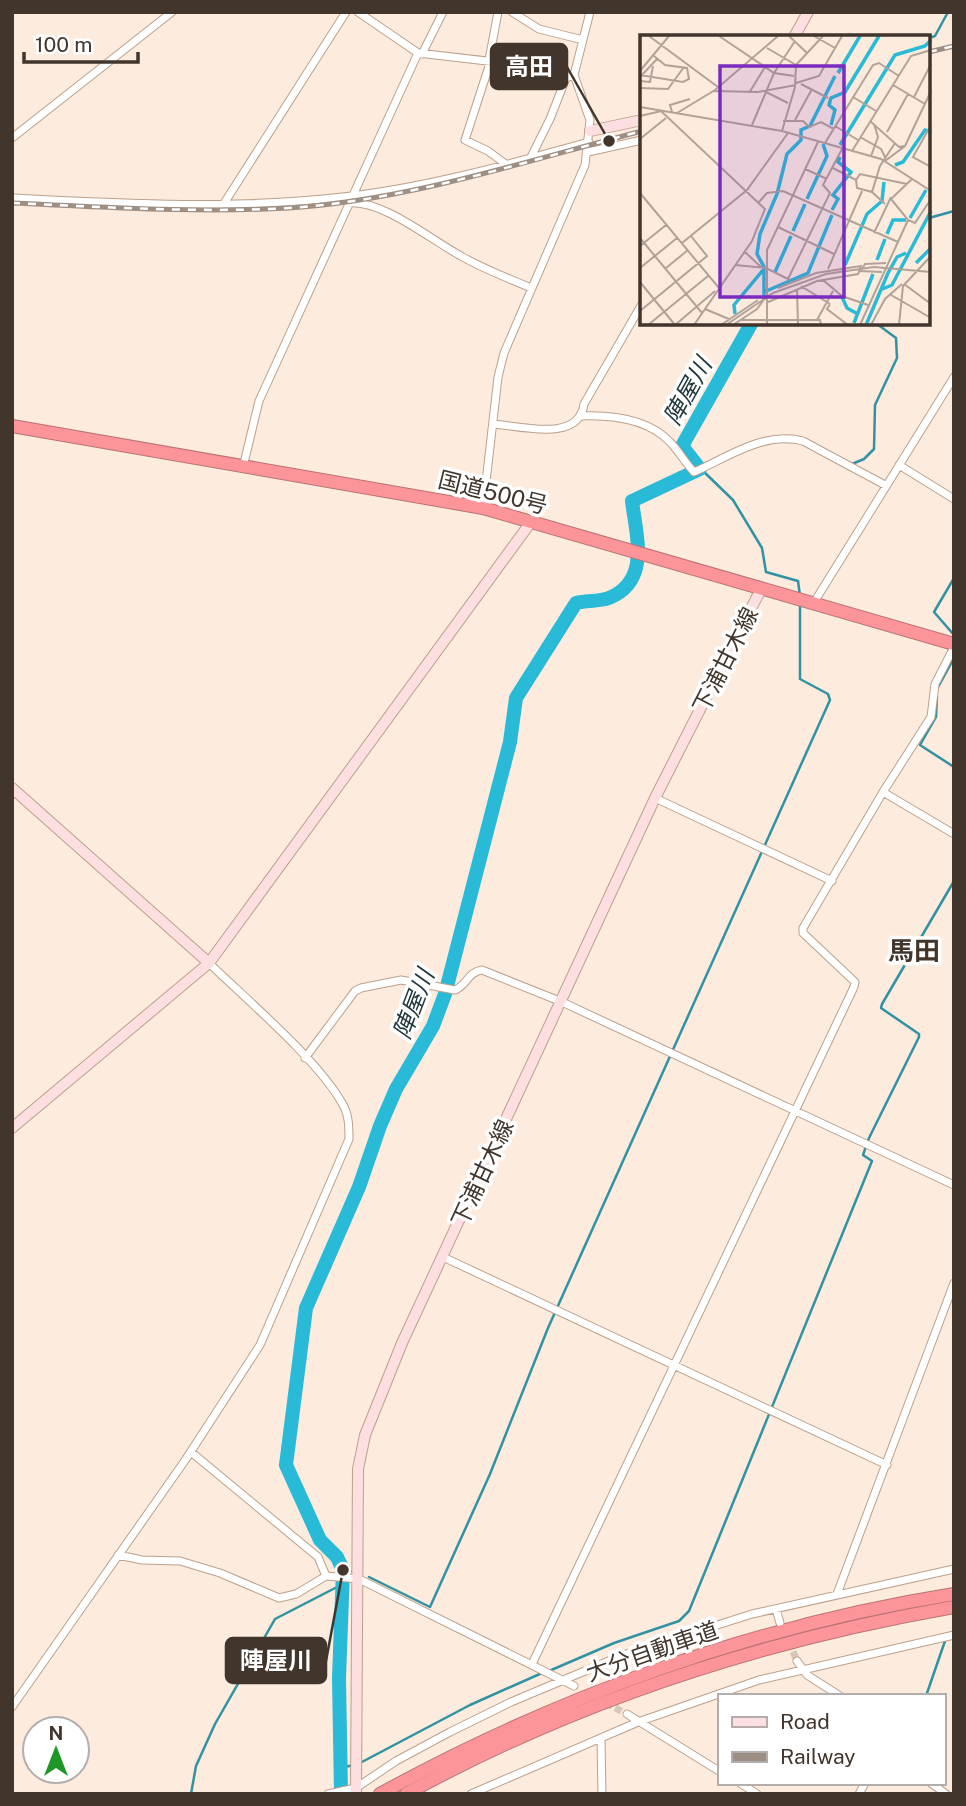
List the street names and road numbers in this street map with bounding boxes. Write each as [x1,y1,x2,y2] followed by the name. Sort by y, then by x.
[436,465,550,519] street label: 国道500号
[687,603,763,717] street label: 下浦甘木線
[445,1115,519,1231] street label: 下浦甘木線
[582,1616,722,1686] street label: 大分自動車道

